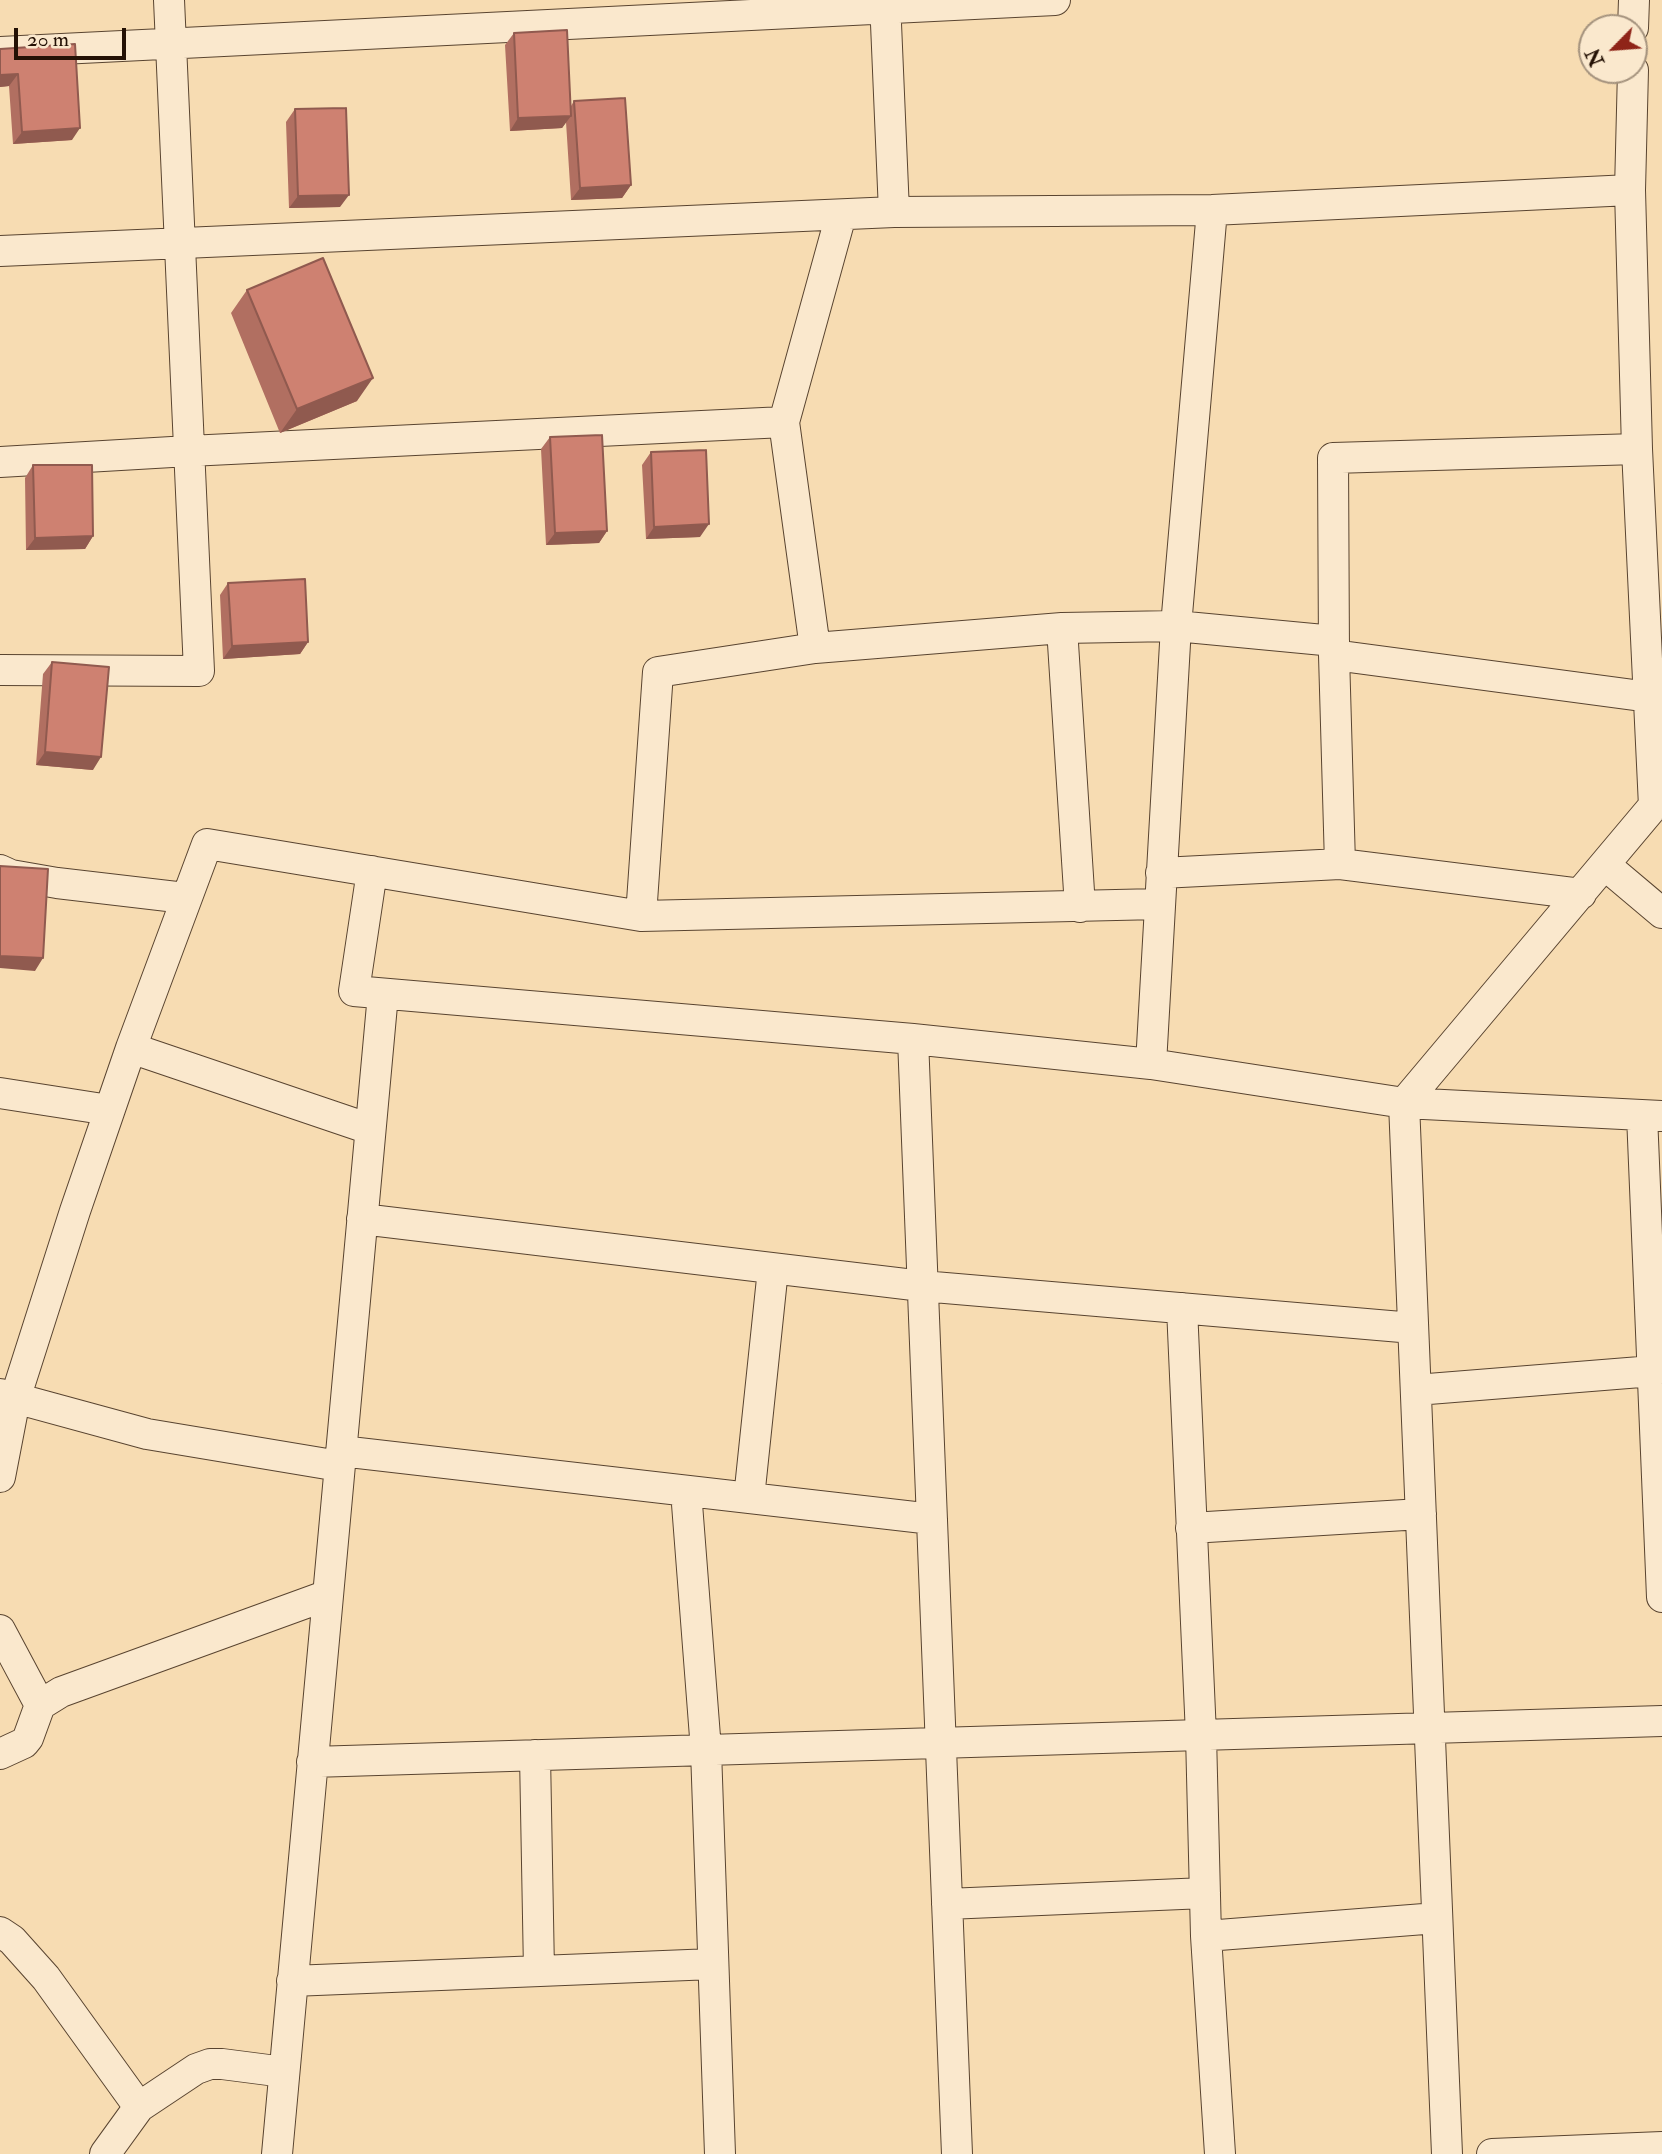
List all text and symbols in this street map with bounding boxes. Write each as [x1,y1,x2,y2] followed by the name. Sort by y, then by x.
[18,14,130,58] scale bar
[1578,14,1648,84] north arrow
[27,26,69,53] text: 20 m
[1581,44,1610,70] text: N

